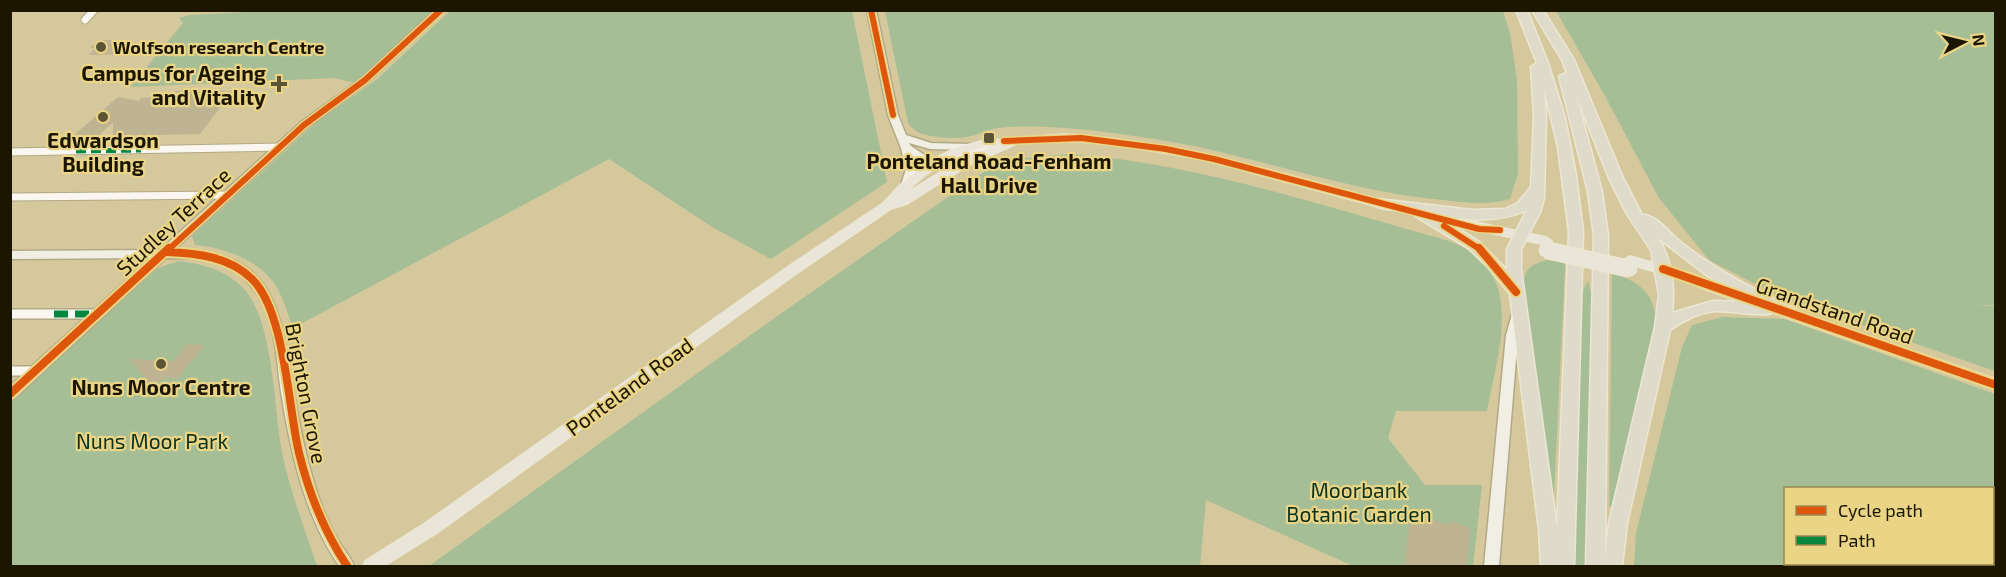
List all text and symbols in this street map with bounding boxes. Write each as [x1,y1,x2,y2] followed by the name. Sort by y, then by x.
[1934,12,1994,72] north arrow
[1969,33,1990,47] text: N
[113,36,324,58] place label: Wolfson research Centre
[94,40,108,54] marker: Wolfson research Centre
[81,60,266,110] place label: Campus for Ageing and Vitality
[270,75,288,93] marker: Campus for Ageing and Vitality
[96,110,110,124] marker: Edwardson Building
[47,127,159,176] place label: Edwardson Building
[982,131,996,145] marker: Ponteland Road-Fenham Hall Drive
[867,148,1111,197] place label: Ponteland Road-Fenham Hall Drive
[111,162,235,280] street label: Studley Terrace
[1753,271,1917,349] street label: Grandstand Road
[281,321,333,465] street label: Brighton Grove
[561,332,697,440] street label: Ponteland Road
[154,357,168,371] marker: Nuns Moor Centre
[71,374,251,399] place label: Nuns Moor Centre
[76,428,228,453] park label: Nuns Moor Park
[1286,477,1432,526] park label: Moorbank Botanic Garden
[1784,487,1994,565] legend
[1838,499,1923,521] text: Cycle path
[1838,529,1876,551] text: Path

